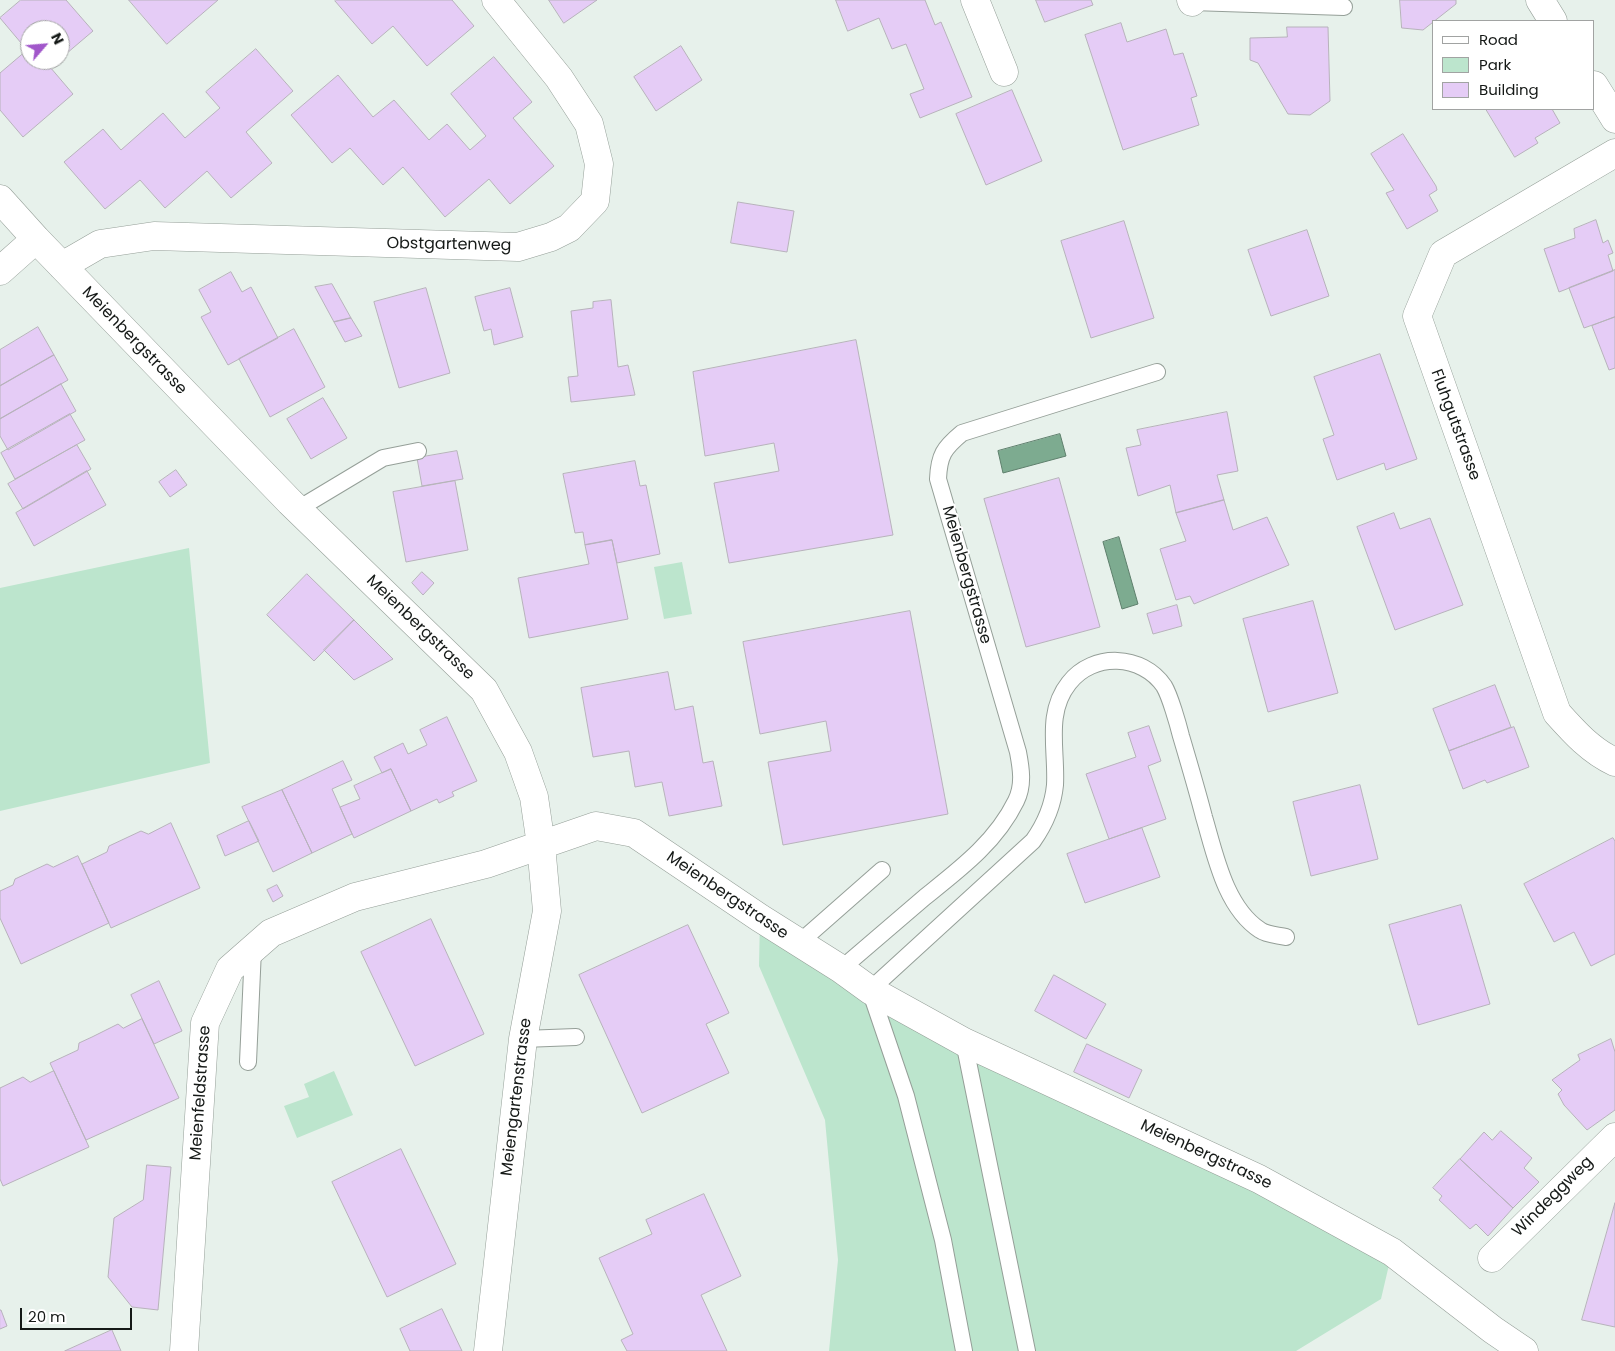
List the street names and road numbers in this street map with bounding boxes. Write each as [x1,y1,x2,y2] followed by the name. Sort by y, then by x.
[386,234,512,256] street label: Obstgartenweg
[77,283,191,399] street label: Meienbergstrasse
[1426,367,1484,483] street label: Fluhgutstrasse
[937,504,995,646] street label: Meienbergstrasse
[362,571,478,685] street label: Meienbergstrasse
[662,848,792,944] street label: Meienbergstrasse
[498,1017,536,1177] street label: Meiengartenstrasse
[187,1025,215,1161] street label: Meienfeldstrasse
[1137,1116,1275,1194] street label: Meienbergstrasse
[1509,1153,1597,1241] street label: Windeggweg

